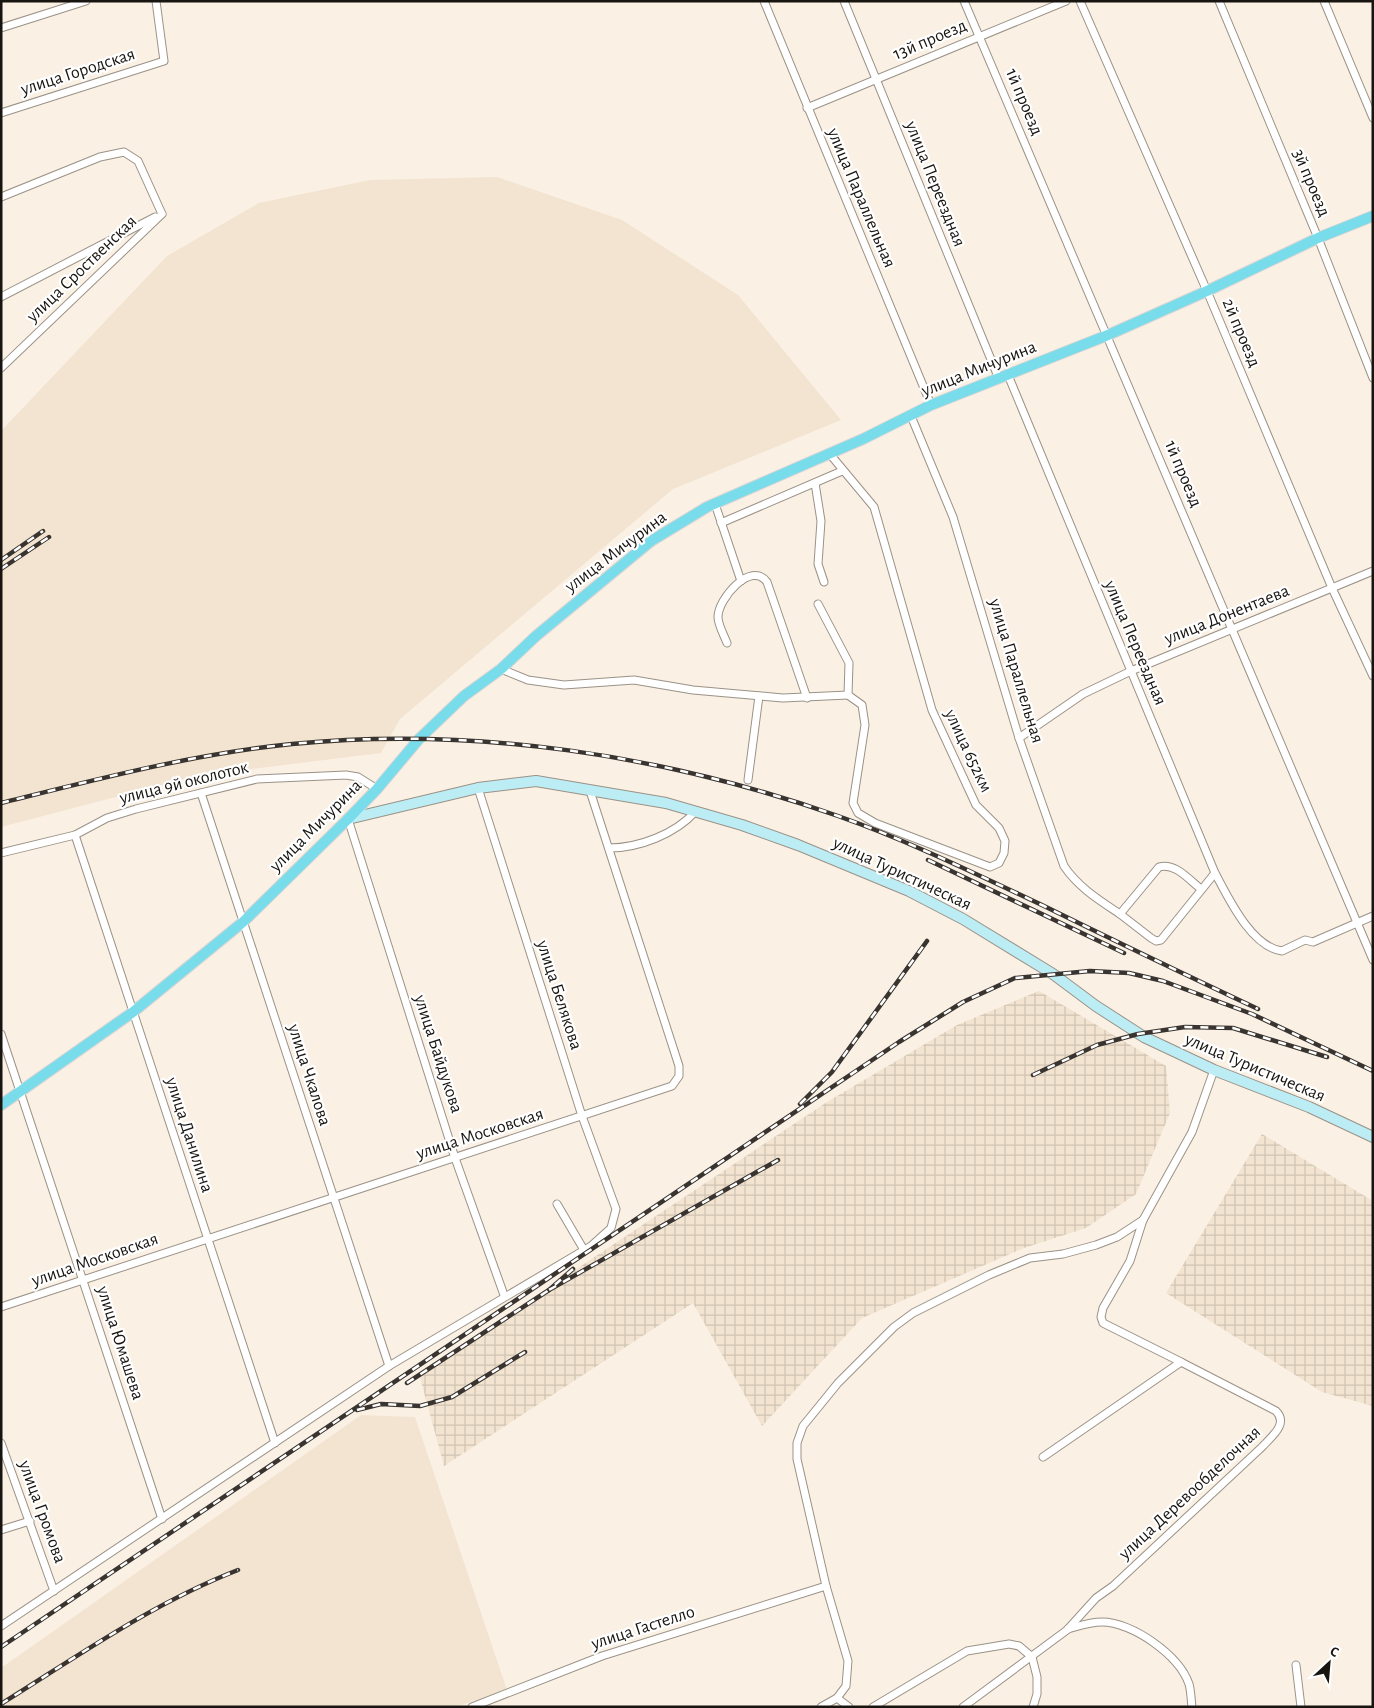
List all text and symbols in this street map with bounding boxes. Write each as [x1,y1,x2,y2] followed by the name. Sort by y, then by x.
[891,16,969,64] street label: 13й проезд
[18,45,137,99] street label: улица Городская
[1002,66,1046,138] street label: 1й проезд
[901,118,968,249] street label: улица Переездная
[823,125,899,270] street label: улица Параллельная
[1289,146,1333,220] street label: 3й проезд
[23,212,140,327] street label: улица Сроственская
[1219,296,1263,370] street label: 2й проезд
[918,338,1039,401] street label: улица Мичурина
[1161,438,1205,510] street label: 1й проезд
[561,508,670,596] street label: улица Мичурина
[1100,577,1169,708] street label: улица Переездная
[1161,582,1292,649] street label: улица Донентаева
[985,596,1047,745] street label: улица Параллельная
[941,706,995,795] street label: улица 652км
[117,758,251,808] street label: улица 9й околоток
[266,777,365,876] street label: улица Мичурина
[829,834,974,914] street label: улица Туристическая
[533,937,585,1052] street label: улица Белякова
[410,992,466,1115] street label: улица Байдукова
[284,1021,334,1128] street label: улица Чкалова
[1181,1030,1328,1106] street label: улица Туристическая
[162,1074,216,1195] street label: улица Данилина
[413,1105,546,1163] street label: улица Московская
[29,1230,161,1290] street label: улица Московская
[93,1283,147,1402] street label: улица Юмашева
[1114,1422,1264,1564] street label: улица Деревообделочная
[15,1457,69,1566] street label: улица Громова
[588,1603,697,1653] street label: улица Гастелло
[1304,1638,1354,1688] north arrow
[1328,1644,1341,1660] text: С

